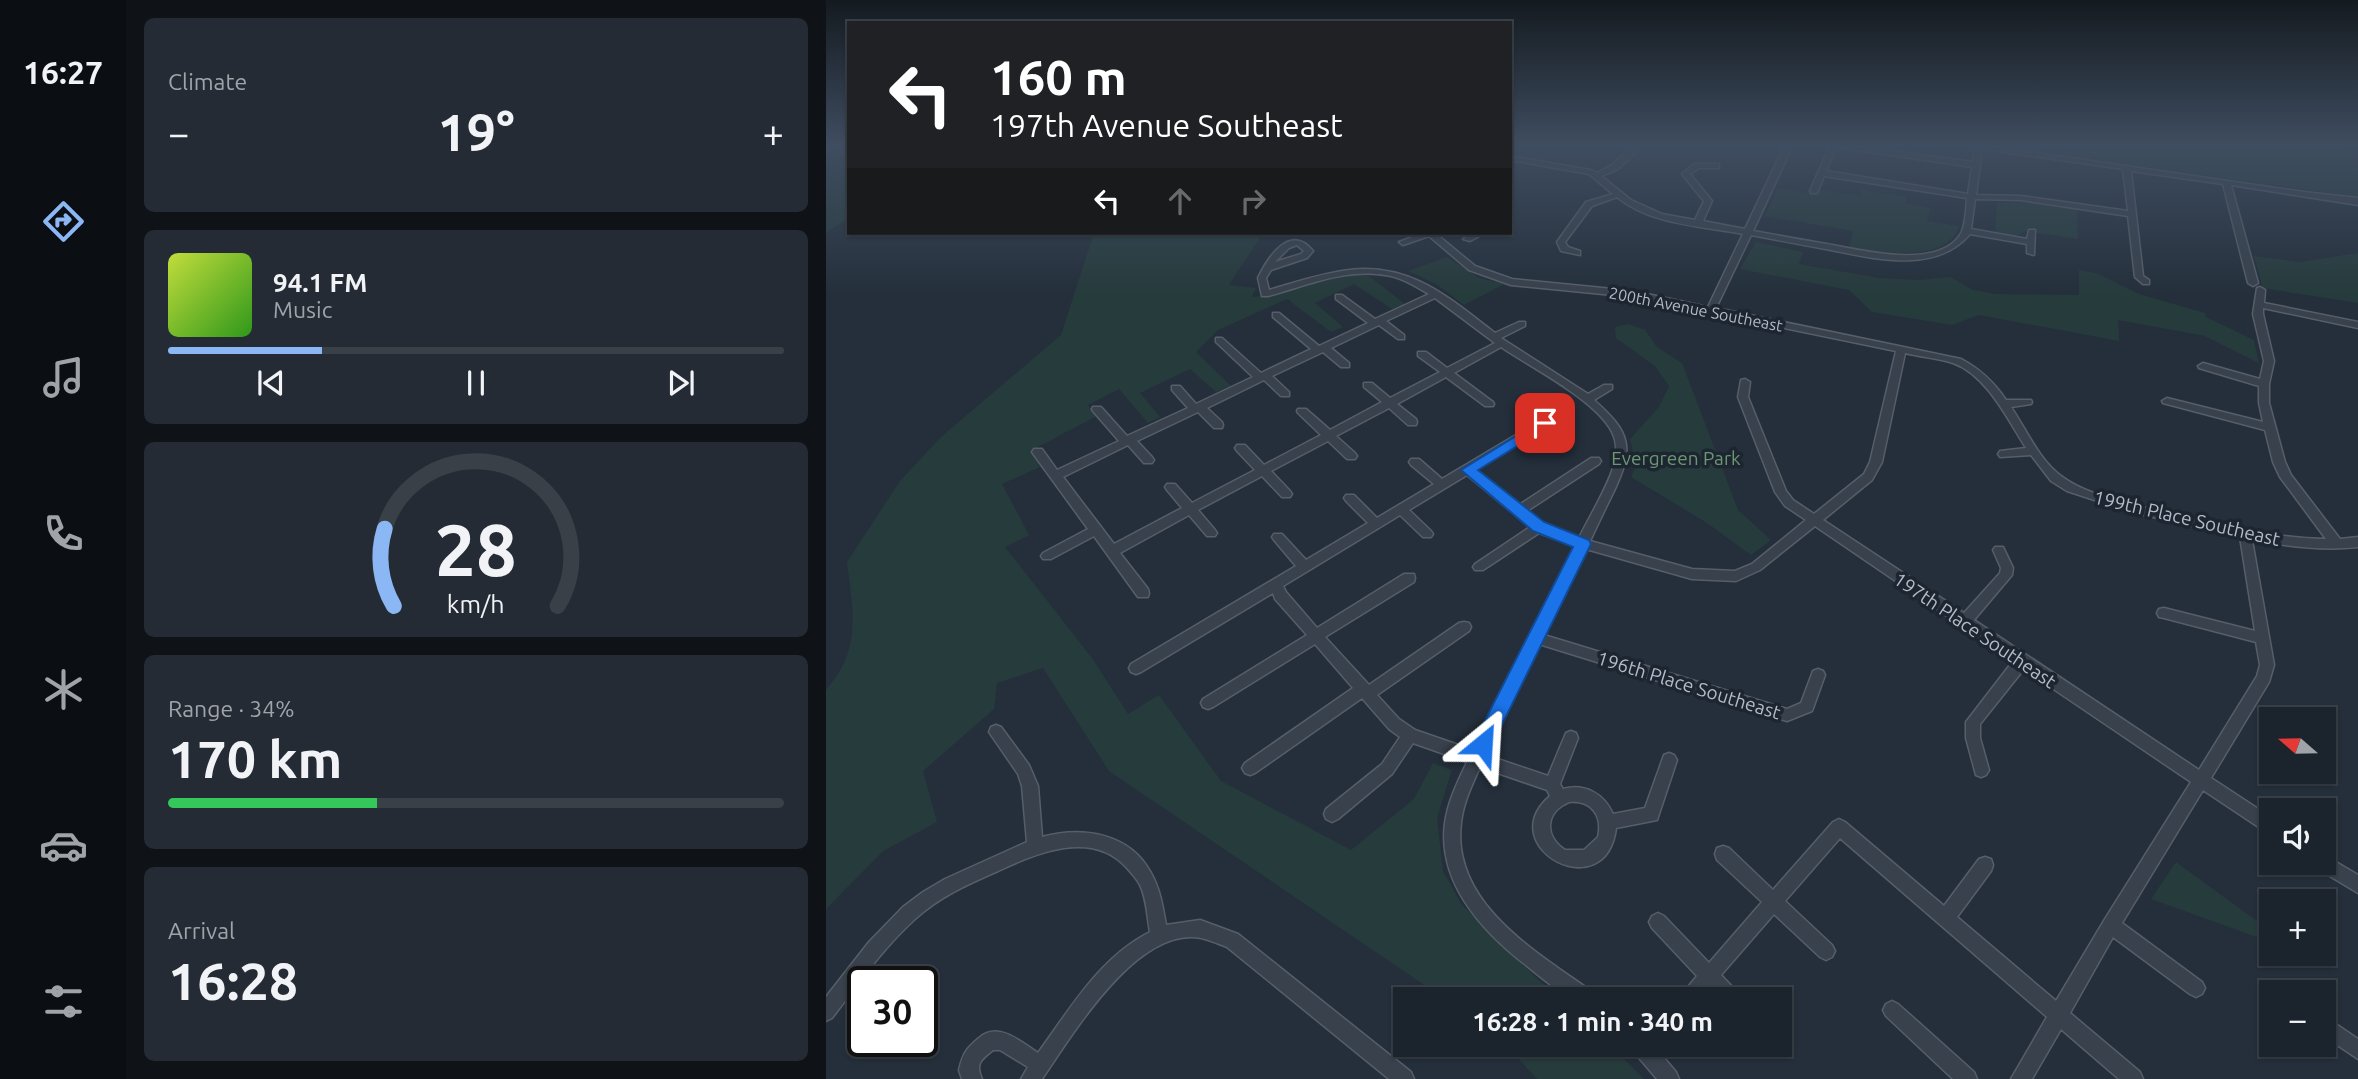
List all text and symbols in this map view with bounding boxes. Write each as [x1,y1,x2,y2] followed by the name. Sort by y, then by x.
[875,49,966,140] icon: left
[990,49,1127,104] text: 160 m
[23,54,103,90] text: 16:27
[168,69,247,94] text: Climate
[437,103,515,161] text: 19°
[990,107,1343,143] text: 197th Avenue Southeast
[168,112,189,154] text: −
[763,112,784,154] text: +
[1088,182,1126,220] icon: left
[1161,182,1199,220] icon: ahead
[1234,182,1272,220] icon: right
[39,197,88,246] icon: directions
[273,268,367,297] text: 94.1 FM
[1608,283,1785,335] street label: 200th Avenue Southeast
[273,297,332,322] text: Music
[39,353,88,402] icon: music
[252,364,290,402] icon: previous
[457,364,495,402] icon: pause
[662,364,700,402] icon: next
[1515,393,1575,453] pin
[1526,404,1564,442] icon: arrive
[1611,447,1741,469] park label: Evergreen Park
[2092,486,2283,550] street label: 199th Place Southeast
[435,508,517,590] text: 28
[39,509,88,558] icon: phone
[1890,568,2061,693] street label: 197th Place Southeast
[447,589,505,617] text: km/h
[1595,647,1784,724] street label: 196th Place Southeast
[39,665,88,714] icon: climate
[168,696,295,721] text: Range · 34%
[1446,707,1520,781] position arrow
[2259,707,2336,784] north arrow
[2259,707,2336,1057] map controls
[168,730,342,788] text: 170 km
[2259,798,2336,875] button: sound
[39,821,88,870] icon: car
[2259,889,2336,966] button: +
[168,918,235,943] text: Arrival
[168,952,298,1010] text: 16:28
[847,966,938,1057] speed limit sign: 30
[39,977,88,1026] icon: filters
[2259,980,2336,1057] button: −
[1472,1007,1713,1036] text: 16:28 · 1 min · 340 m

